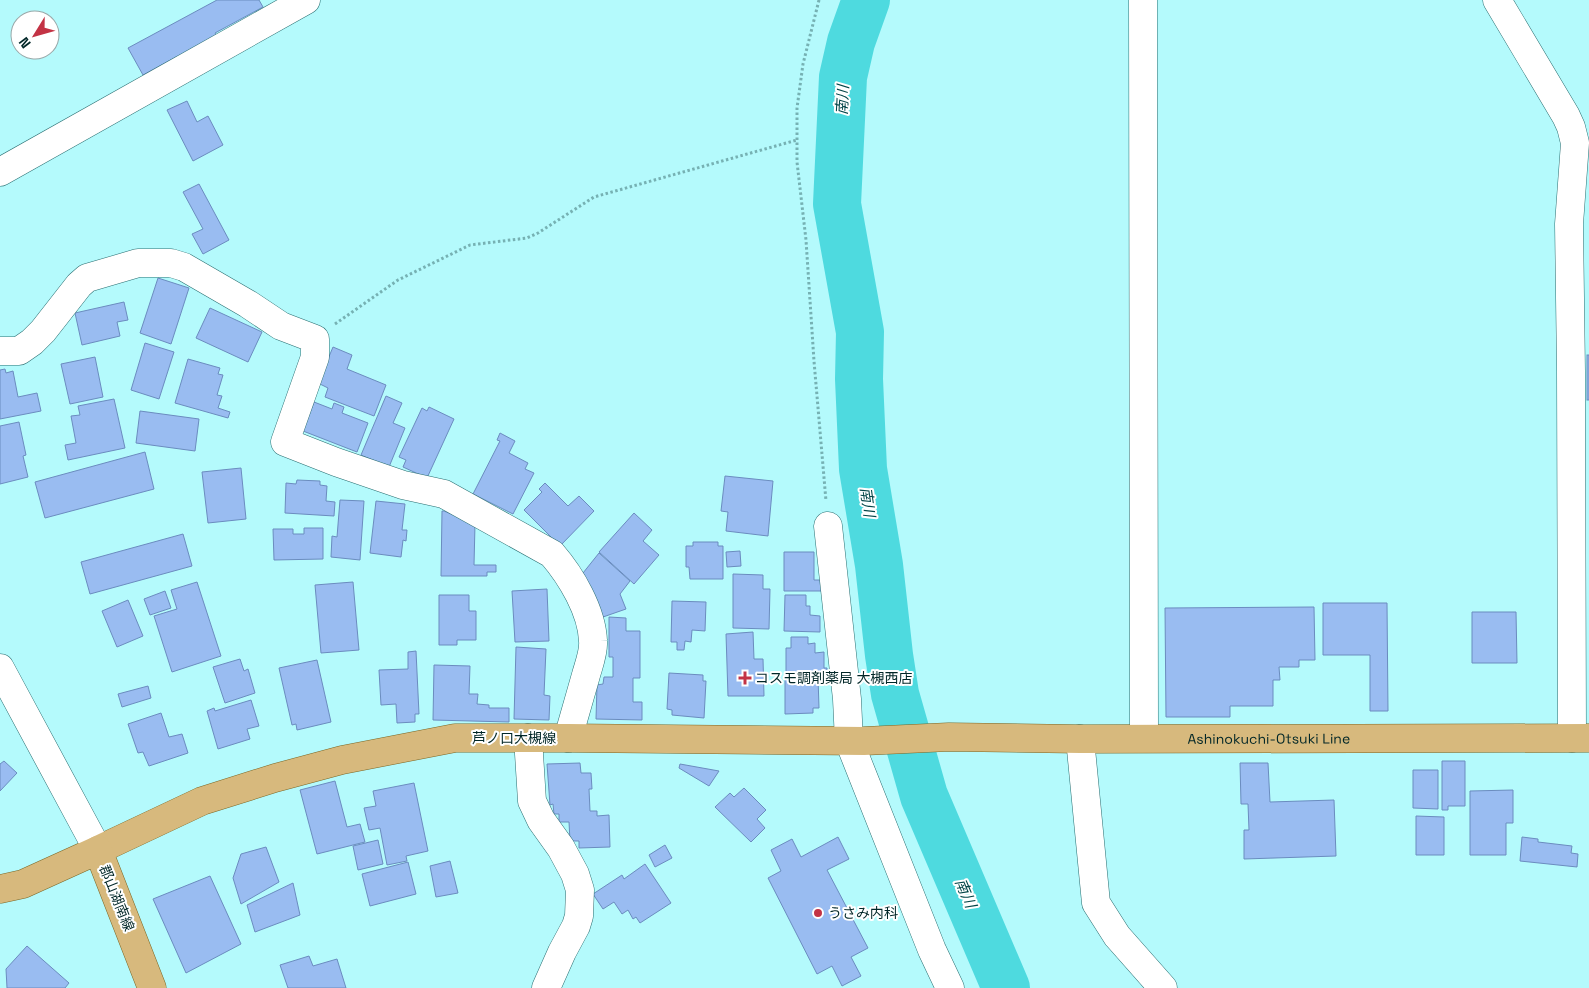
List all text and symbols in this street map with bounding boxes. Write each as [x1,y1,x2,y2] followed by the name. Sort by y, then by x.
[10,10,60,60] north arrow
[15,34,35,52] text: N
[832,83,852,115] water label: 南川
[857,486,880,520] water label: 南川
[755,669,913,687] place label: コスモ調剤薬局 大槻西店
[739,672,751,684] marker: コスモ調剤薬局 大槻西店
[472,729,556,747] street label: 芦ノ口大槻線
[1187,729,1350,748] street label: Ashinokuchi-Otsuki Line
[96,862,138,934] street label: 郡山湖南線
[951,875,981,912] water label: 南川
[828,904,898,922] place label: うさみ内科
[812,907,824,919] marker: うさみ内科

